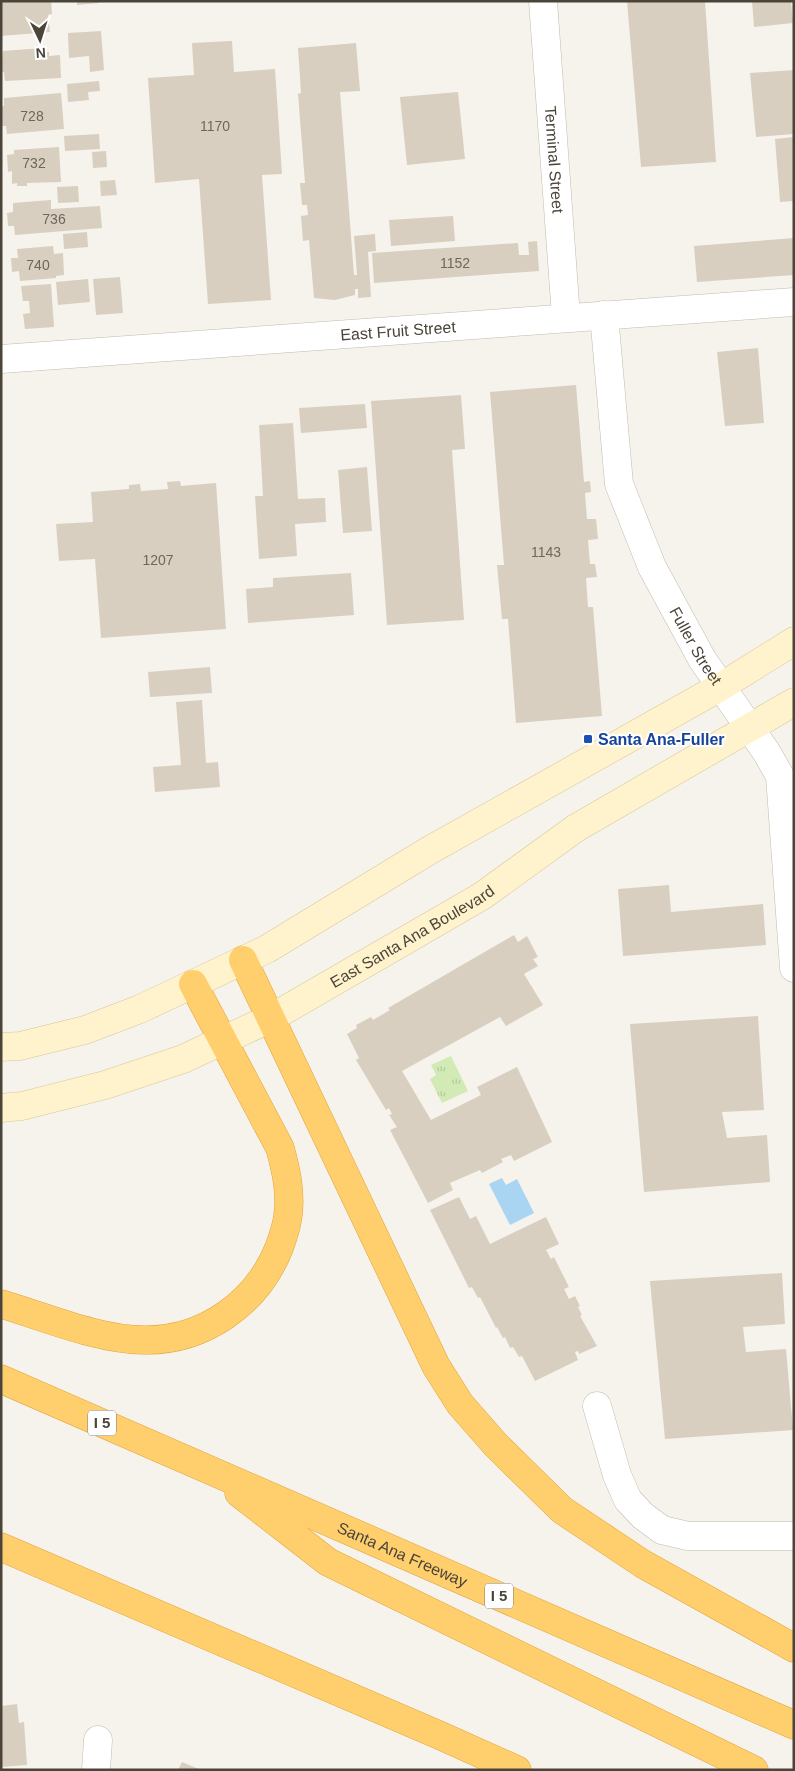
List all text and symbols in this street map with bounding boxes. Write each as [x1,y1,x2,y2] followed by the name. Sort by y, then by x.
[15,15,65,65] north arrow
[35,45,47,61] text: N
[542,105,566,214] street label: Terminal Street
[20,108,44,124] house number: 728
[200,118,230,134] house number: 1170
[22,155,46,171] house number: 732
[42,211,66,227] house number: 736
[440,255,470,271] house number: 1152
[26,257,50,273] house number: 740
[340,318,457,344] street label: East Fruit Street
[531,544,561,560] house number: 1143
[142,552,174,568] house number: 1207
[666,604,725,688] street label: Fuller Street
[598,731,725,748] place label: Santa Ana-Fuller
[582,733,594,745] marker: Santa Ana-Fuller
[327,882,498,991] street label: East Santa Ana Boulevard
[88,1410,116,1436] road number: I 5
[335,1519,470,1590] street label: Santa Ana Freeway
[485,1584,513,1608] road number: I 5

